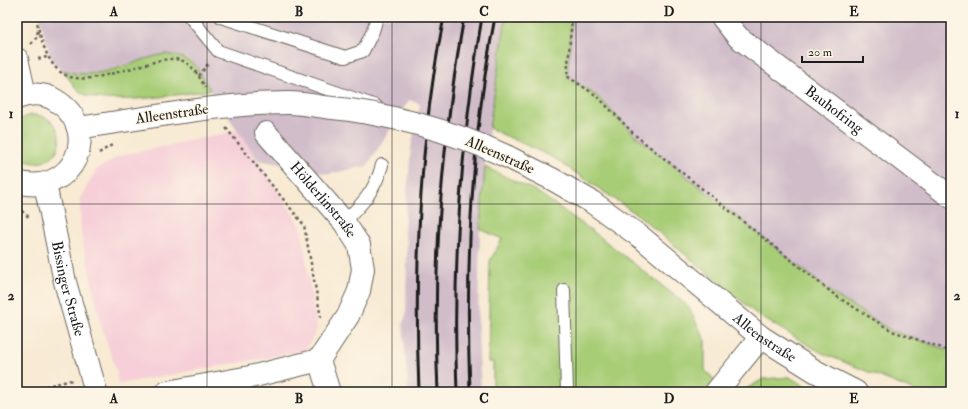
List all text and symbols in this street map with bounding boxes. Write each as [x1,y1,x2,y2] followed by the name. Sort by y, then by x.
[109,4,119,20] text: A
[295,4,303,20] text: B
[479,4,489,20] text: C
[664,4,675,20] text: D
[849,4,859,20] text: E
[802,38,863,64] scale bar
[808,45,833,60] text: 20 m
[801,81,868,138] street label: Bauhofring
[133,99,210,129] street label: Alleenstraße
[9,106,14,122] text: 1
[955,106,960,122] text: 1
[462,131,537,179] street label: Alleenstraße
[286,158,361,241] street label: Hölderlinstraße
[47,239,89,338] street label: Bissinger Straße
[8,288,15,304] text: 2
[954,288,961,304] text: 2
[728,308,800,366] street label: Alleenstraße
[109,391,119,407] text: A
[295,391,303,407] text: B
[479,391,489,407] text: C
[664,391,675,407] text: D
[849,391,859,407] text: E

